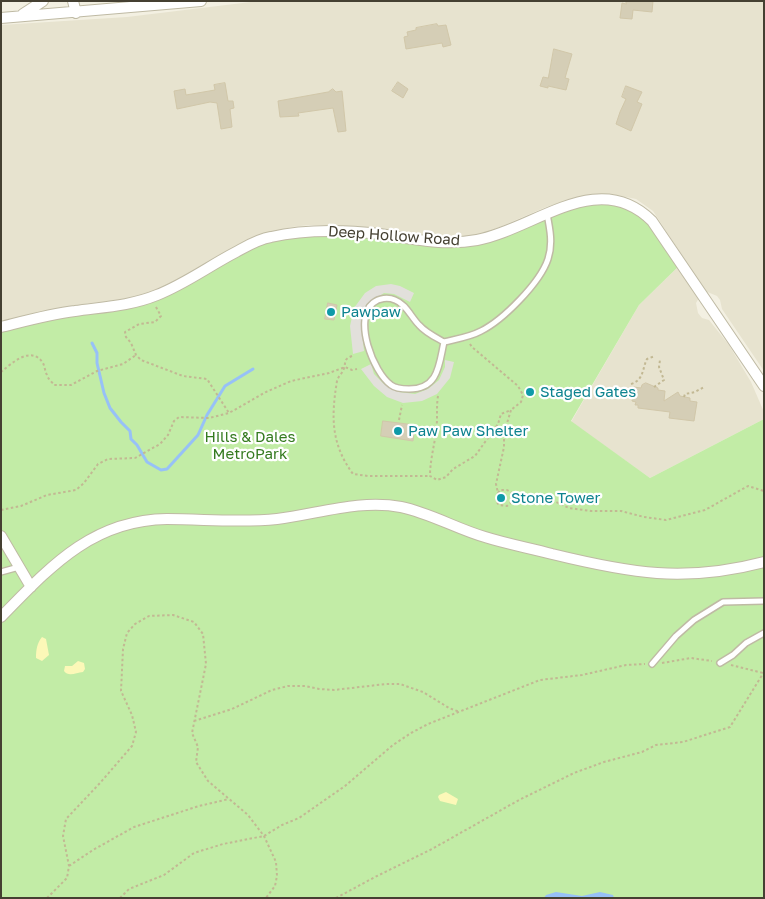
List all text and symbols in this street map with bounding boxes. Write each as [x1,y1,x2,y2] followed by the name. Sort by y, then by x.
[327,222,461,250] street label: Deep Hollow Road
[341,303,401,321] place label: Pawpaw
[325,306,337,318] marker: Pawpaw
[540,383,636,401] place label: Staged Gates
[524,386,536,398] marker: Staged Gates
[408,422,528,440] place label: Paw Paw Shelter
[392,425,404,437] marker: Paw Paw Shelter
[205,428,295,463] park label: Hills & Dales MetroPark
[511,489,600,507] place label: Stone Tower
[495,492,507,504] marker: Stone Tower

